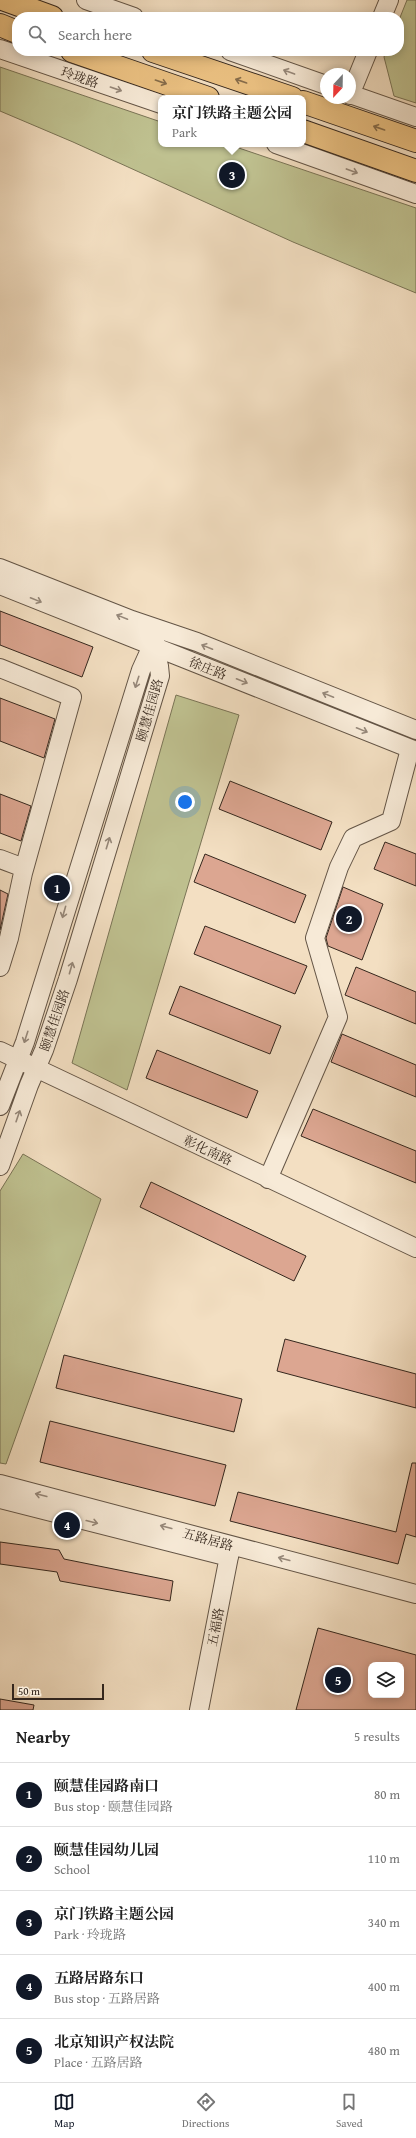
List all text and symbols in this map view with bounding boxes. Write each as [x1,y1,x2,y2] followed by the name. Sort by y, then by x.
[12,12,404,56] search box
[26,23,48,45] icon: search
[58,24,132,45] text: Search here
[58,62,101,93] street label: 玲珑路
[283,68,296,75] one-way arrow
[320,68,356,104] north arrow
[235,77,248,84] one-way arrow
[155,79,168,86] one-way arrow
[110,86,123,93] one-way arrow
[158,95,306,147] popup
[172,102,292,123] text: 京门铁路主题公园
[172,123,197,142] text: Park
[374,124,386,132] one-way arrow
[219,160,245,190] pin: 3
[346,167,358,175] one-way arrow
[30,596,42,604] one-way arrow
[117,612,129,620] one-way arrow
[202,642,214,650] one-way arrow
[186,652,229,685] street label: 徐庄路
[133,675,141,687] one-way arrow
[131,676,168,744] street label: 颐慧佳园路
[235,678,247,685] one-way arrow
[322,691,334,698] one-way arrow
[356,726,368,734] one-way arrow
[175,792,195,812] your location
[105,837,112,850] one-way arrow
[44,873,70,903] pin: 1
[336,904,362,934] pin: 2
[60,906,68,919] one-way arrow
[68,961,75,974] one-way arrow
[35,986,74,1054] street label: 颐慧佳园路
[22,1030,29,1043] one-way arrow
[15,1110,22,1123] one-way arrow
[180,1131,235,1170] street label: 彰化南路
[34,1490,47,1498] one-way arrow
[54,1510,80,1540] pin: 4
[85,1519,98,1526] one-way arrow
[160,1523,173,1531] one-way arrow
[180,1524,235,1555] street label: 五路居路
[277,1555,290,1562] one-way arrow
[202,1606,229,1648] street label: 五福路
[368,1662,404,1698] map controls
[368,1662,404,1698] button: layers
[325,1665,351,1695] pin: 5
[12,1682,104,1701] scale bar
[18,1683,40,1699] text: 50 m
[16,1724,70,1749] text: Nearby
[354,1727,400,1746] text: 5 results
[54,1775,159,1796] text: 颐慧佳园路南口
[26,1785,32,1804] text: 1
[374,1785,400,1804] text: 80 m
[54,1797,173,1816] text: Bus stop · 颐慧佳园路
[54,1839,159,1860] text: 颐慧佳园幼儿园
[26,1849,32,1868] text: 2
[368,1849,400,1868] text: 110 m
[54,1860,90,1879] text: School
[54,1903,174,1924] text: 京门铁路主题公园
[26,1913,32,1932] text: 3
[368,1913,400,1932] text: 340 m
[54,1925,126,1944] text: Park · 玲珑路
[54,1967,144,1988] text: 五路居路东口
[26,1977,32,1996] text: 4
[368,1977,400,1996] text: 400 m
[54,1989,160,2008] text: Bus stop · 五路居路
[54,2031,174,2052] text: 北京知识产权法院
[26,2041,32,2060] text: 5
[368,2041,400,2060] text: 480 m
[54,2053,143,2072] text: Place · 五路居路
[53,2091,75,2131] tab: Map
[182,2091,229,2131] tab: Directions
[336,2091,363,2131] tab: Saved

